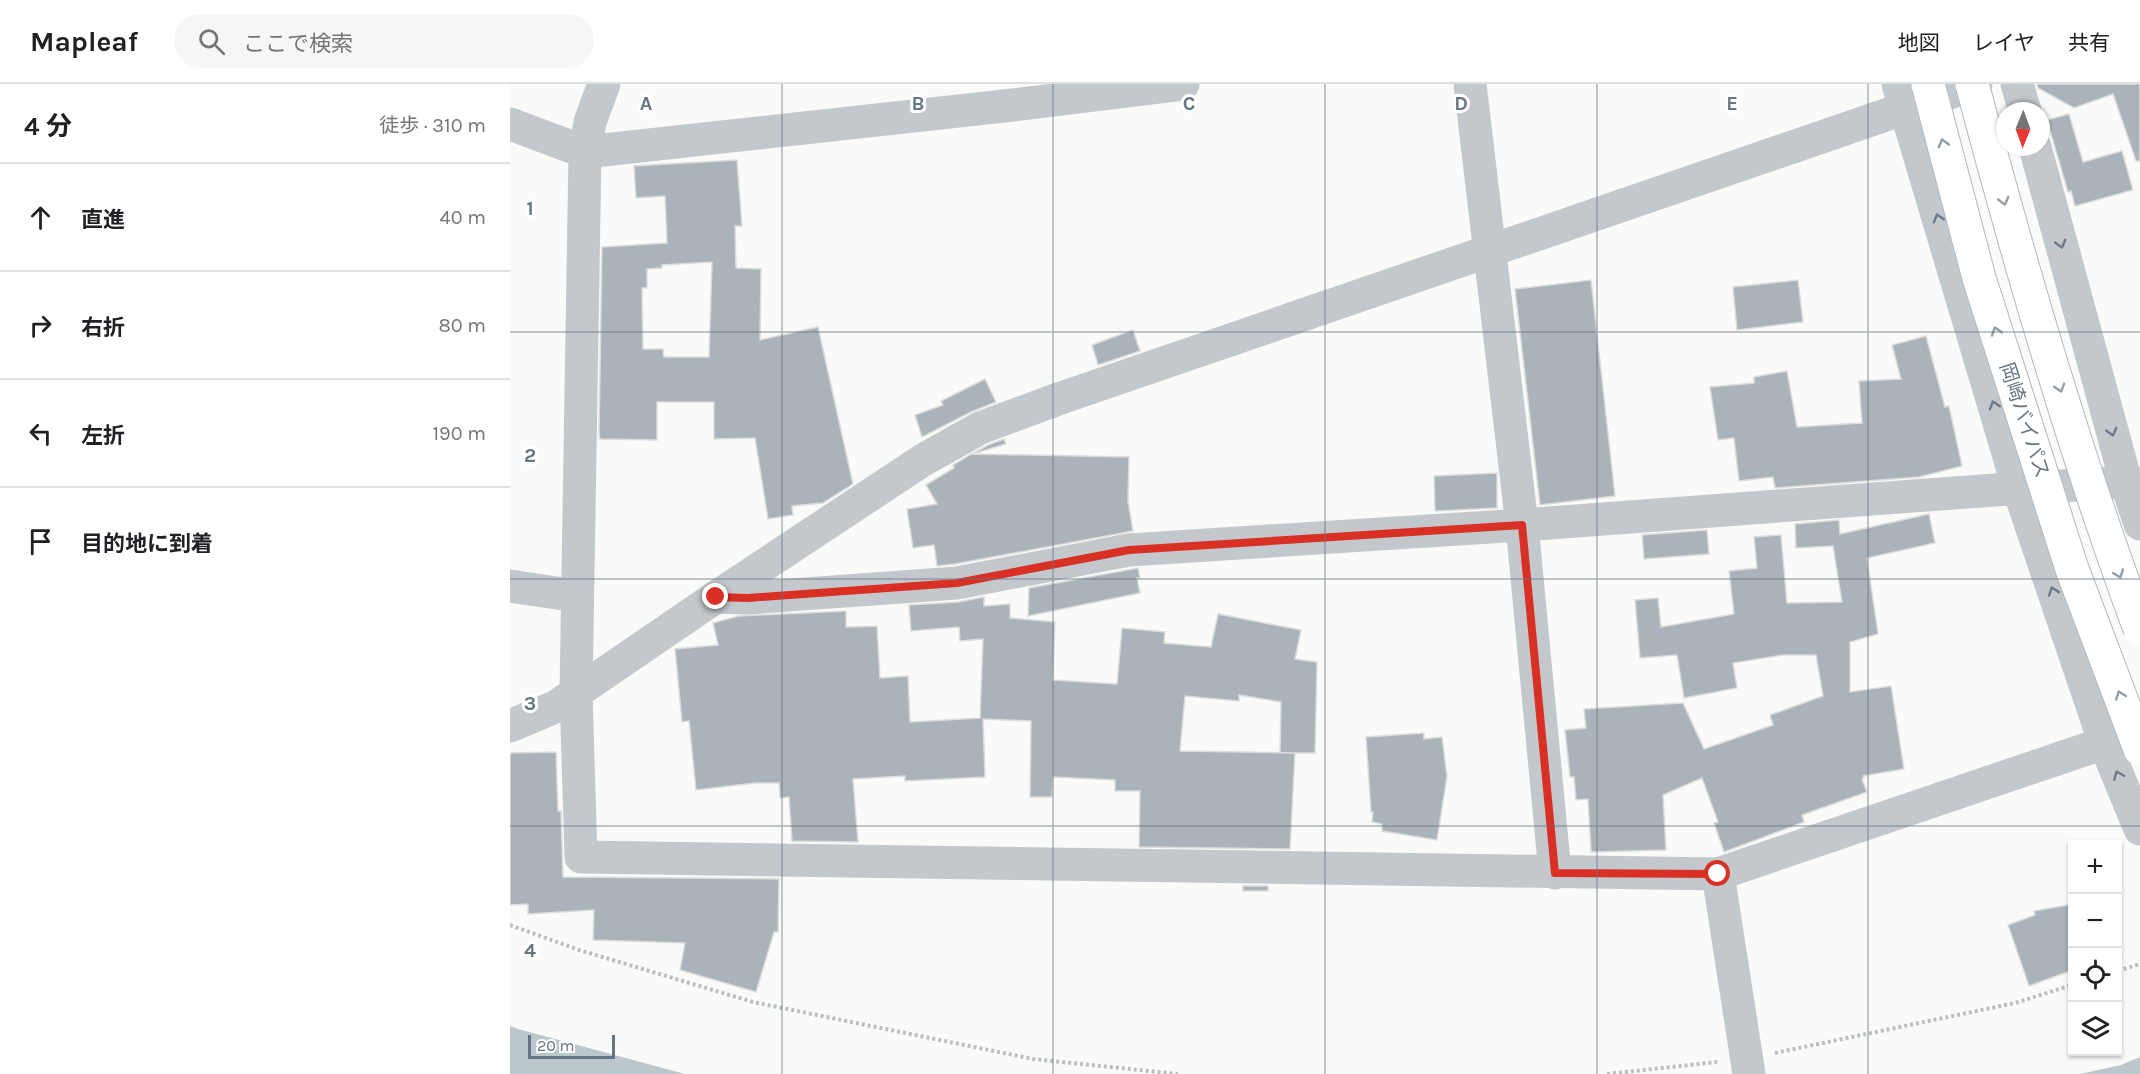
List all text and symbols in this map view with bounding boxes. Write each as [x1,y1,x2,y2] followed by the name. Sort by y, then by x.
[174,14,594,68] search box
[30,25,138,58] text: Mapleaf
[195,25,228,58] icon: search
[243,31,353,57] text: ここで検索
[1898,31,1940,55] text: 地図
[1973,31,2035,55] text: レイヤ
[2068,31,2110,55] text: 共有
[640,92,653,115] text: A
[912,92,924,115] text: B
[1183,92,1195,115] text: C
[1454,92,1468,115] text: D
[1726,92,1738,115] text: E
[1996,102,2050,156] north arrow
[24,111,72,142] text: 4 分
[379,114,486,137] text: 徒歩 · 310 m
[1938,139,1951,149] one-way arrow
[1996,196,2009,206] one-way arrow
[526,197,534,220] text: 1
[24,201,57,234] icon: ahead
[440,206,486,229] text: 40 m
[81,207,125,233] text: 直進
[1933,213,1945,224] one-way arrow
[2054,239,2067,249] one-way arrow
[24,309,57,342] icon: right
[438,314,486,337] text: 80 m
[81,315,125,341] text: 右折
[1991,326,2003,337] one-way arrow
[1995,360,2054,481] street label: 岡崎バイパス
[2053,382,2065,393] one-way arrow
[1989,400,2001,411] one-way arrow
[24,417,57,450] icon: left
[432,422,486,445] text: 190 m
[81,423,125,449] text: 左折
[2105,426,2117,437] one-way arrow
[524,444,536,467] text: 2
[24,525,57,558] icon: arrive
[81,531,213,557] text: 目的地に到着
[2112,568,2125,579] one-way arrow
[702,583,728,609] route end
[2048,586,2060,597] one-way arrow
[2114,690,2127,700] one-way arrow
[524,692,536,715] text: 3
[2113,770,2125,781] one-way arrow
[2068,840,2122,1056] map controls
[2068,840,2122,894] button: +
[1704,860,1730,886] route start
[2068,894,2122,948] button: −
[524,939,536,962] text: 4
[2068,948,2122,1002] button: locate
[2068,1002,2122,1056] button: layers
[528,1032,615,1060] scale bar
[537,1036,575,1055] text: 20 m

